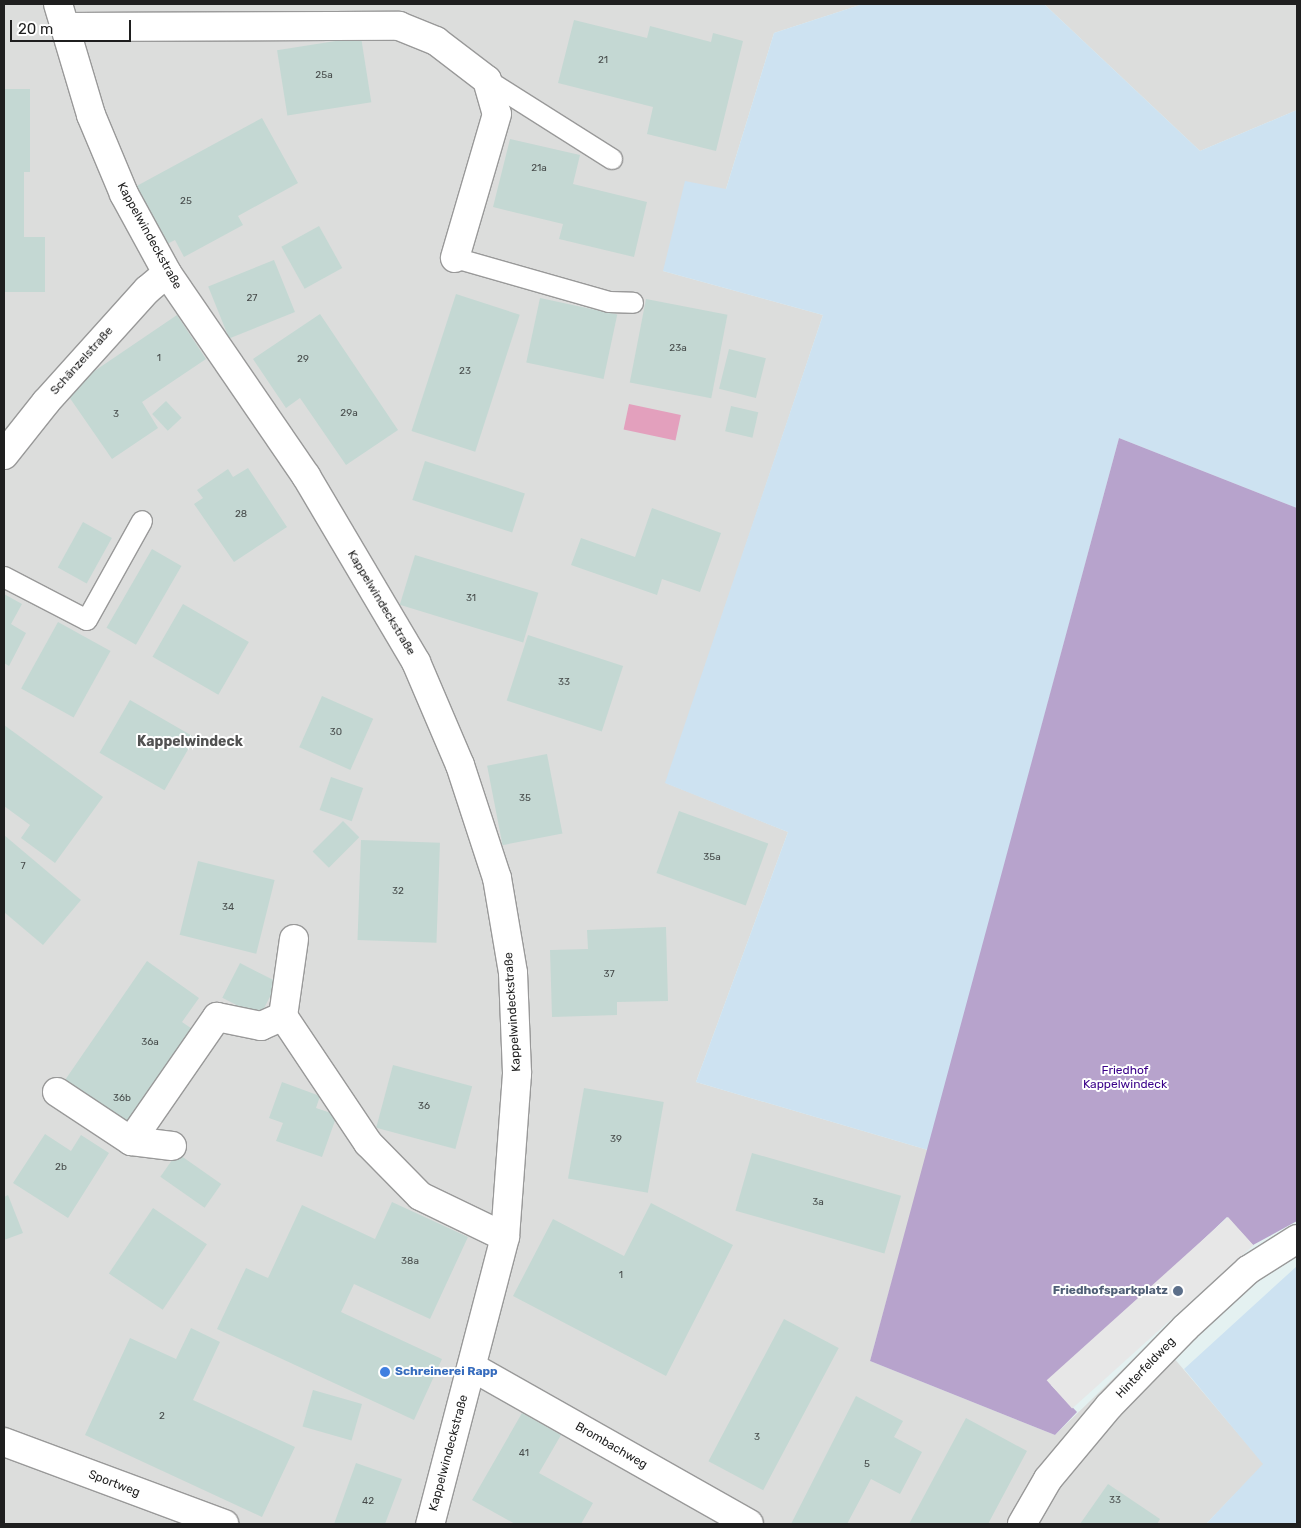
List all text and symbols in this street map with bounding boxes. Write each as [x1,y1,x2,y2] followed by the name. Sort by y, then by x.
[12,10,134,42] scale bar
[18,20,53,38] text: 20 m
[598,55,608,67] house number: 21
[315,70,333,82] house number: 25a
[531,163,547,175] house number: 21a
[114,180,184,292] street label: Kappelwindeckstraße
[180,196,192,208] house number: 25
[247,293,257,305] house number: 27
[48,324,116,398] street label: Schänzelstraße
[669,343,687,355] house number: 23a
[157,353,161,365] house number: 1
[297,354,309,366] house number: 29
[459,366,471,378] house number: 23
[340,408,358,420] house number: 29a
[113,409,119,421] house number: 3
[235,509,247,521] house number: 28
[344,548,418,658] street label: Kappelwindeckstraße
[466,593,476,605] house number: 31
[558,677,570,689] house number: 33
[330,727,342,739] house number: 30
[137,734,243,750] district label: Kappelwindeck
[519,793,531,805] house number: 35
[703,852,721,864] house number: 35a
[20,861,26,873] house number: 7
[392,886,404,898] house number: 32
[222,902,234,914] house number: 34
[502,952,524,1072] street label: Kappelwindeckstraße
[603,969,615,981] house number: 37
[141,1037,159,1049] house number: 36a
[1083,1064,1167,1092] park label: Friedhof Kappelwindeck
[113,1093,131,1105] house number: 36b
[418,1101,430,1113] house number: 36
[610,1134,622,1146] house number: 39
[55,1162,67,1174] house number: 2b
[812,1197,824,1209] house number: 3a
[401,1256,419,1268] house number: 38a
[619,1270,623,1282] house number: 1
[1053,1284,1168,1298] place label: Friedhofsparkplatz
[1172,1285,1184,1297] marker: Friedhofsparkplatz
[1113,1334,1179,1402] street label: Hinterfeldweg
[395,1365,498,1379] place label: Schreinerei Rapp
[379,1366,391,1378] marker: Schreinerei Rapp
[427,1393,471,1513] street label: Kappelwindeckstraße
[159,1411,165,1423] house number: 2
[572,1420,650,1472] street label: Brombachweg
[754,1432,760,1444] house number: 3
[519,1448,529,1460] house number: 41
[864,1459,870,1471] house number: 5
[86,1468,142,1500] street label: Sportweg
[1109,1495,1121,1507] house number: 33
[362,1496,374,1508] house number: 42

